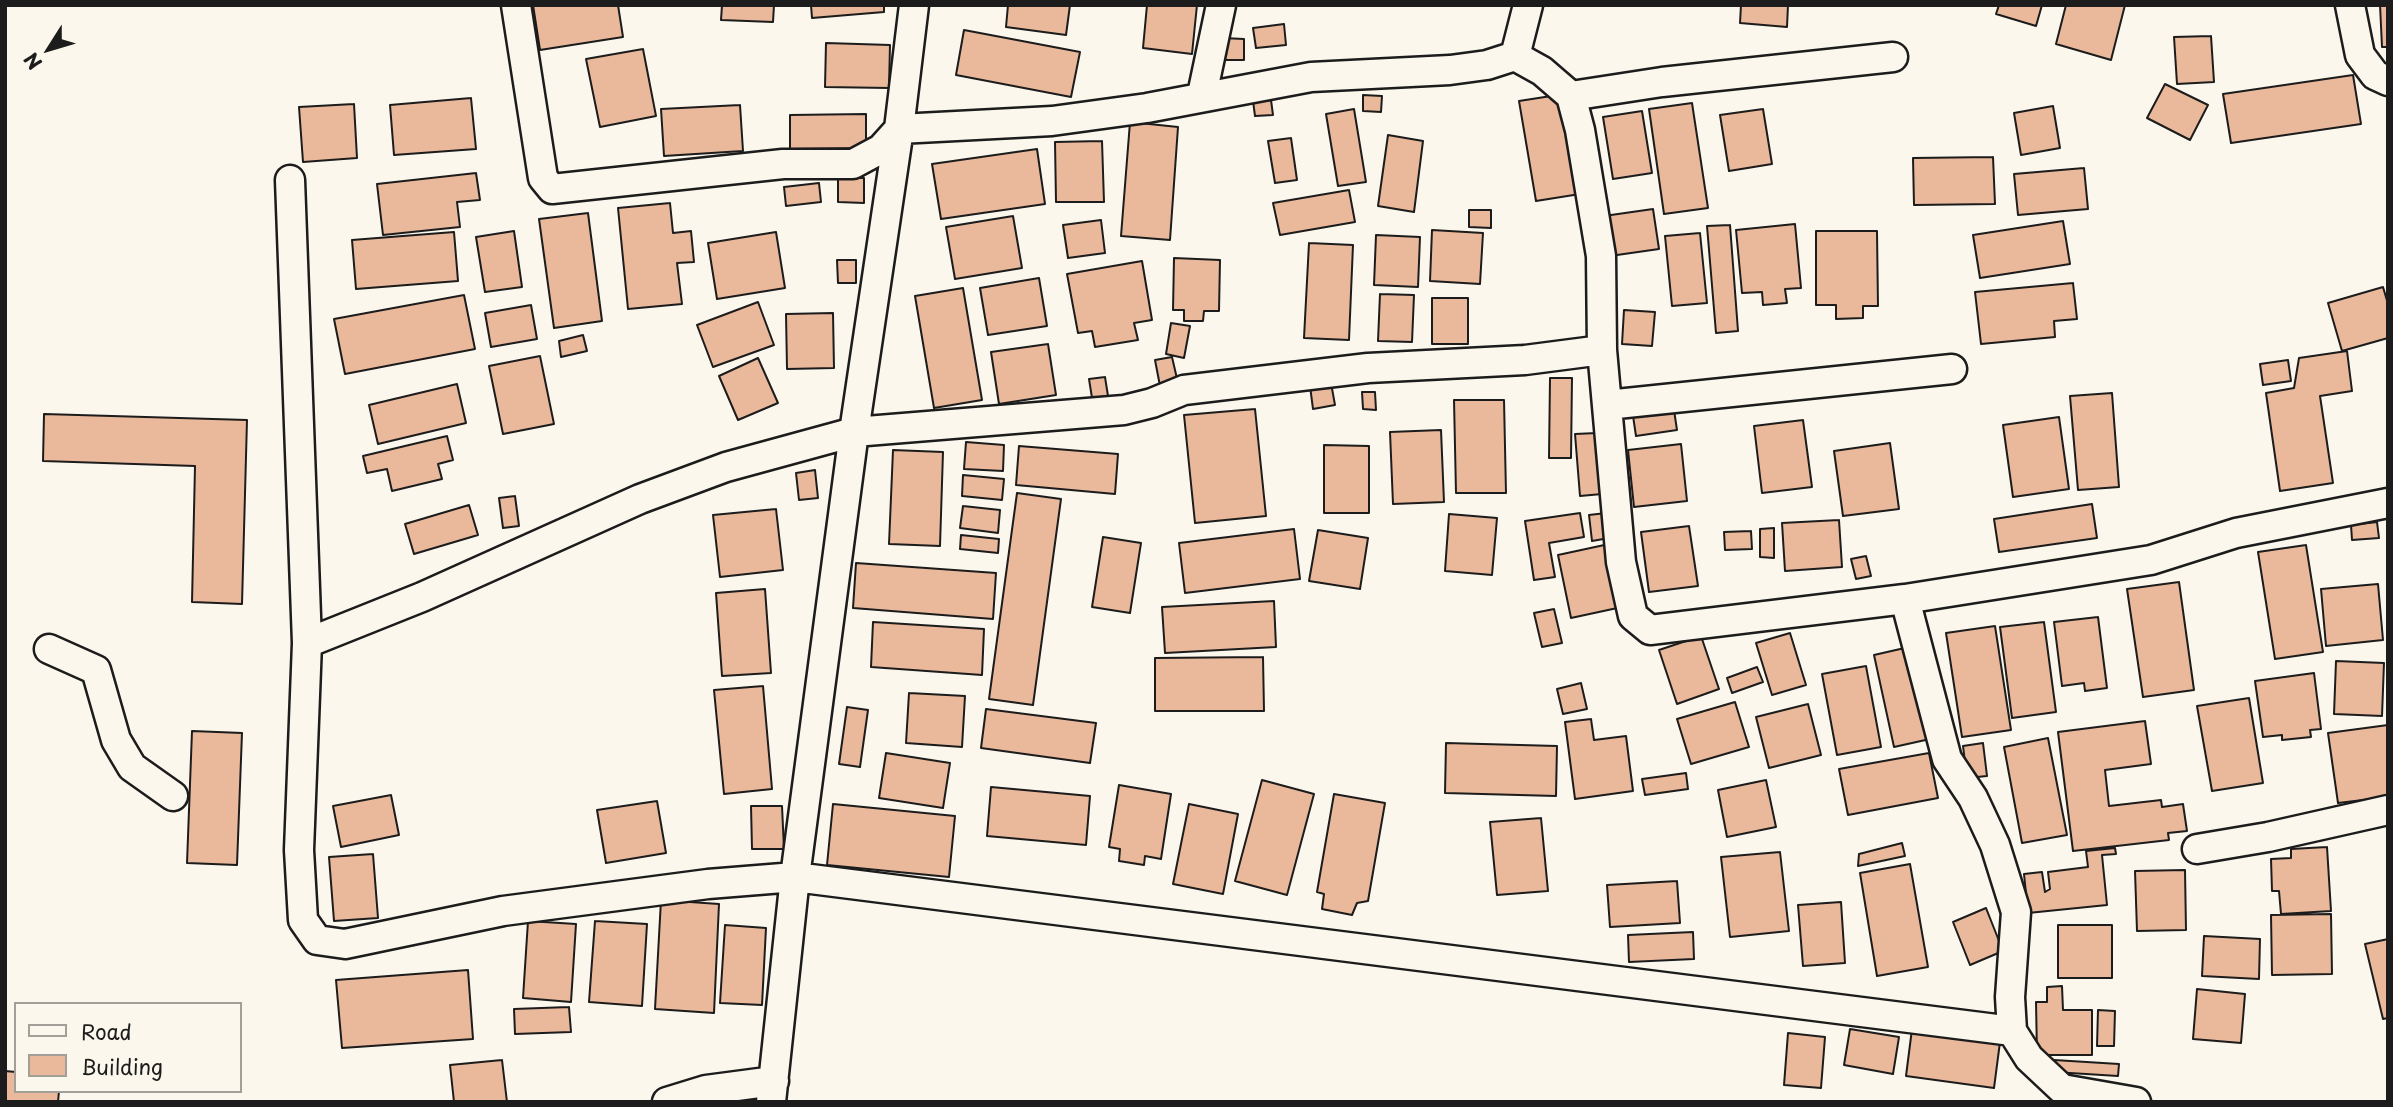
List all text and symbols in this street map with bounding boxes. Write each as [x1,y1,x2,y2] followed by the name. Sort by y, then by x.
[14,14,84,84] north arrow
[17,47,48,76] text: N
[14,1002,242,1093] legend
[81,1015,132,1047] text: Road
[81,1050,163,1082] text: Building

